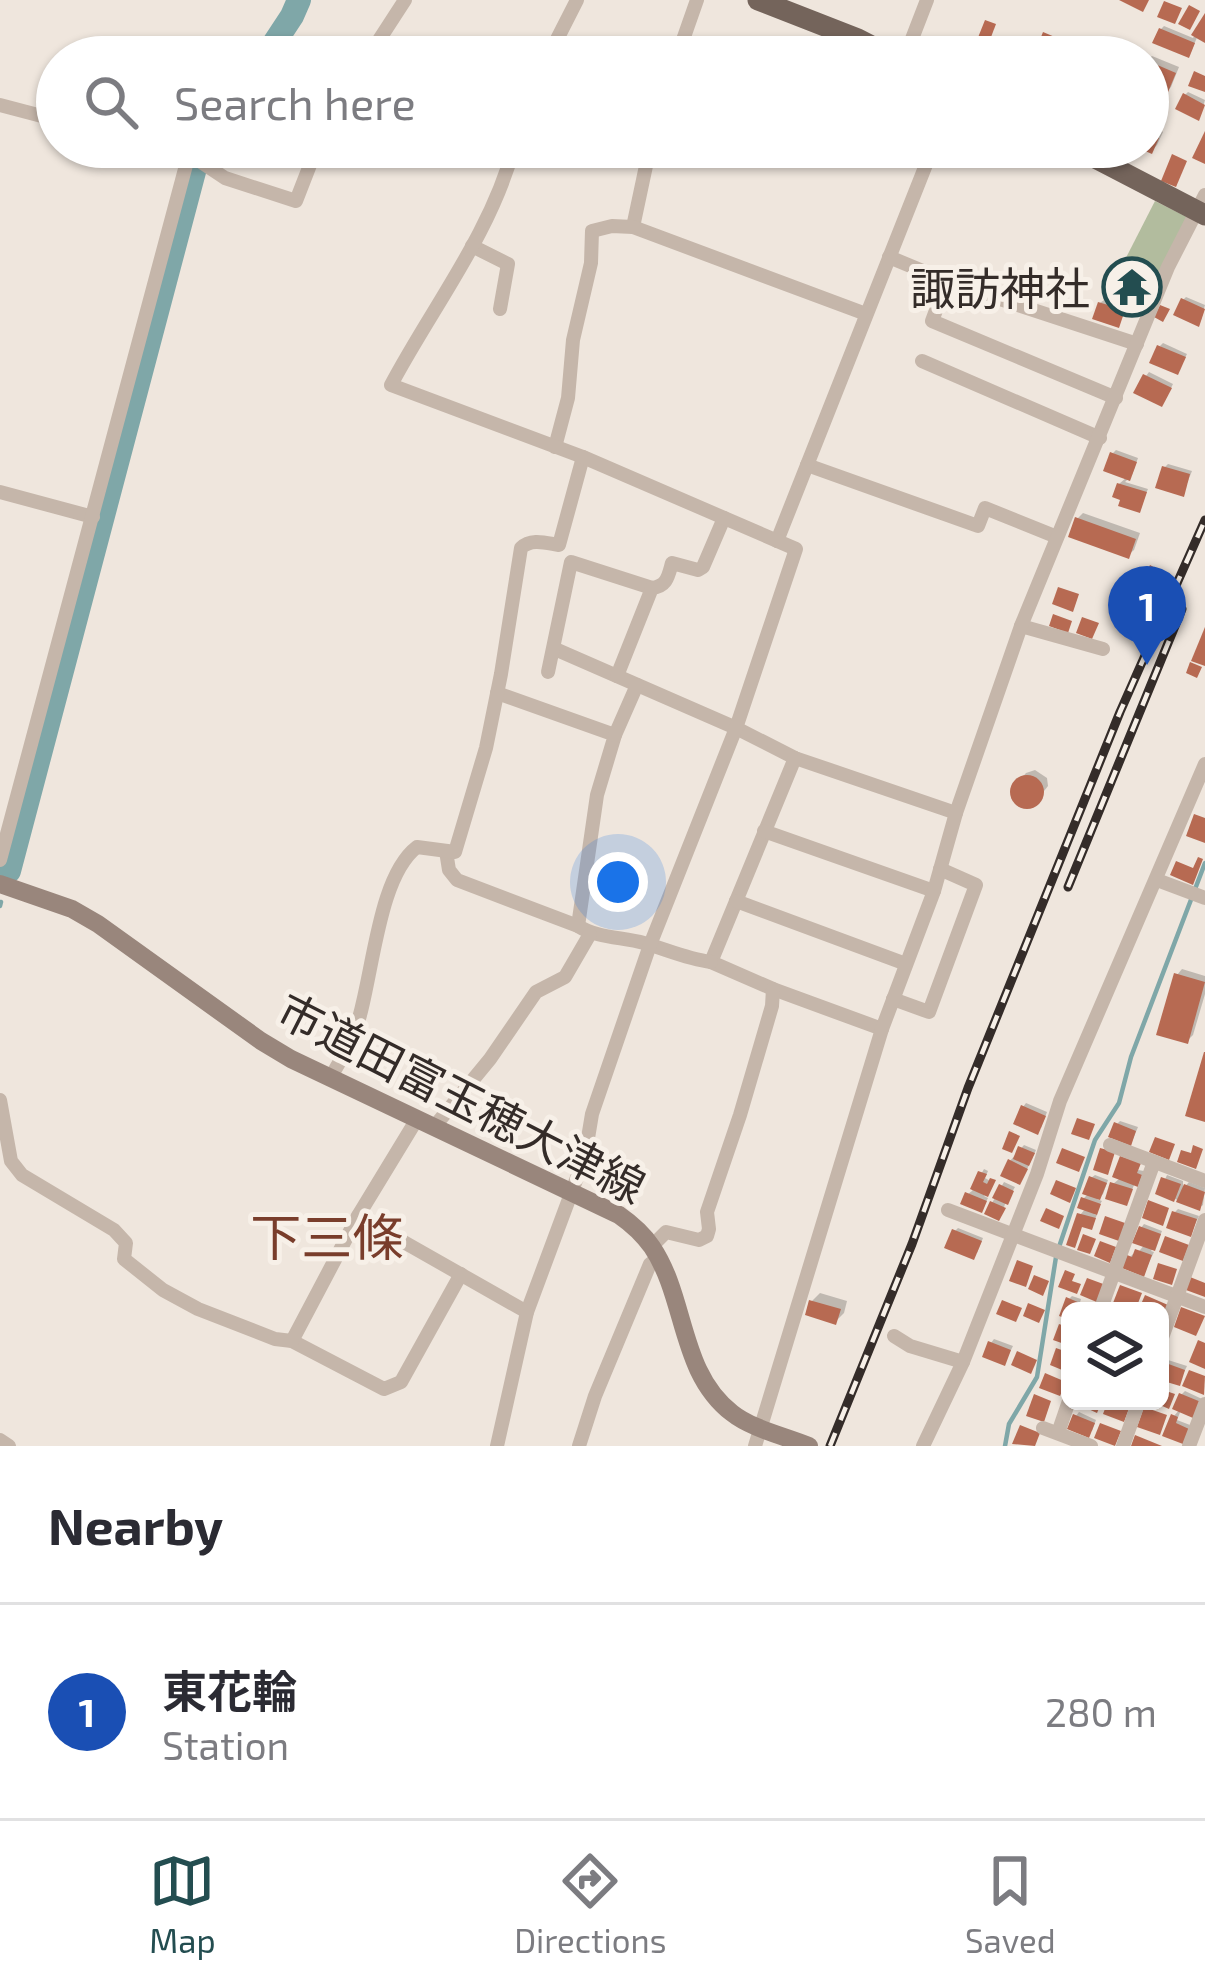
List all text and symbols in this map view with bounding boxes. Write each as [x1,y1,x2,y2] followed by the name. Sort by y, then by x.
[36,36,1169,168] search box
[78,69,144,135] icon: search
[174,75,416,129] text: Search here
[1101,256,1163,318] temple icon: 諏訪神社
[910,260,1090,314] place label: 諏訪神社
[1108,566,1186,665] pin: 1
[588,852,648,912] your location
[269,981,655,1213] street label: 市道田富玉穂大津線
[250,1205,404,1266] district label: 下三條
[1061,1302,1169,1410] map controls
[1061,1302,1169,1410] button: layers
[48,1494,223,1555] text: Nearby
[162,1663,297,1717] text: 東花輪
[79,1688,95,1735] text: 1
[1045,1688,1157,1735] text: 280 m
[162,1721,289,1768] text: Station
[149,1848,216,1960] tab: Map
[514,1848,666,1960] tab: Directions
[965,1848,1056,1960] tab: Saved

